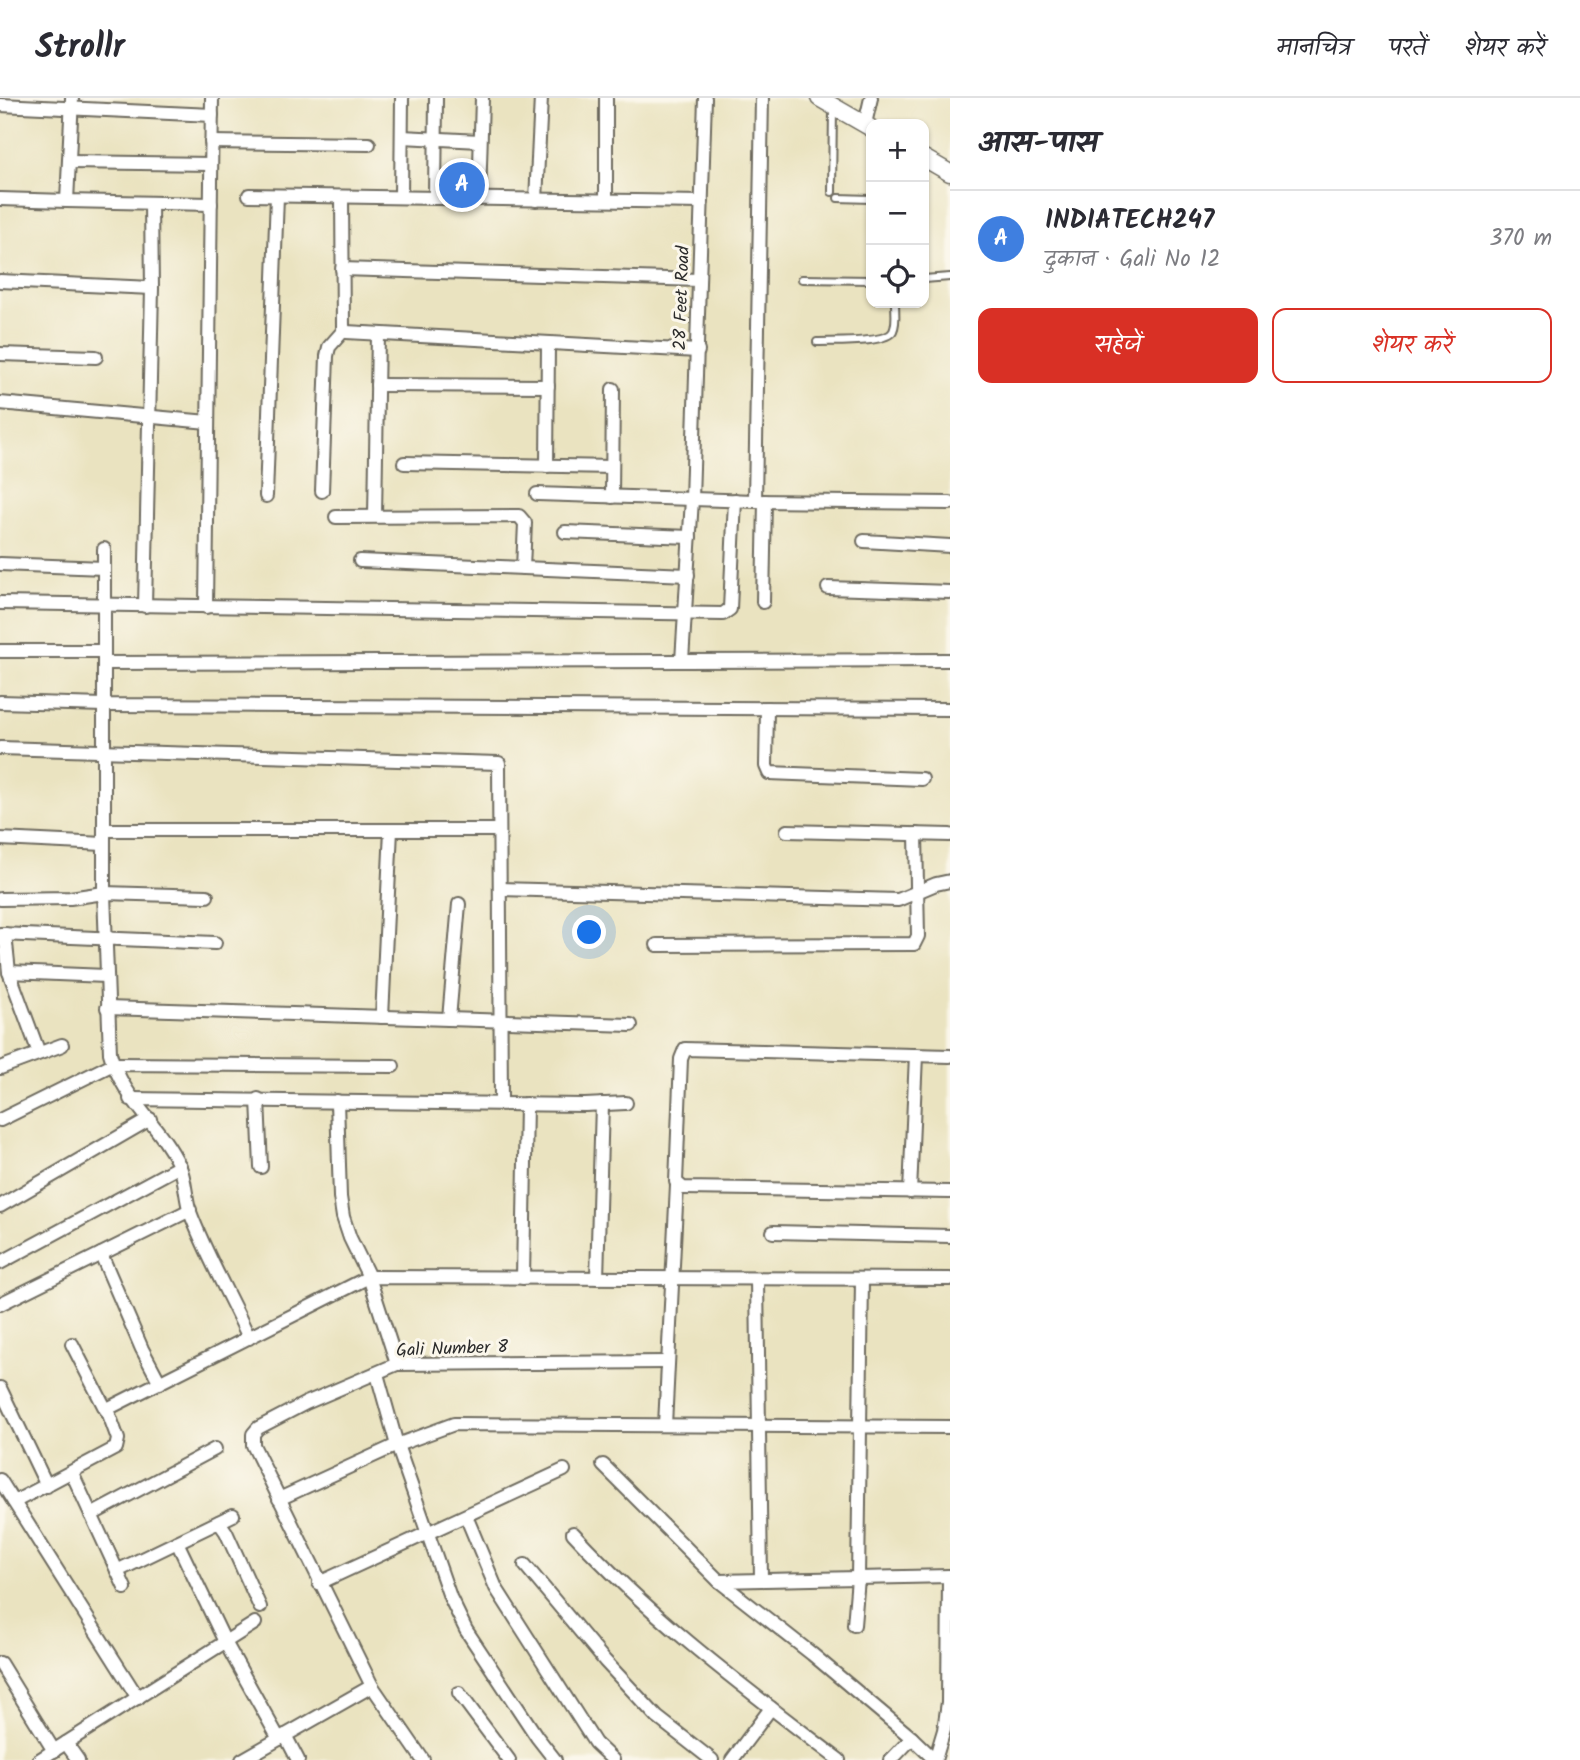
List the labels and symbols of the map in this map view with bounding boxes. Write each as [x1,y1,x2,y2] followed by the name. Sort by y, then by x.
[439,159,485,211] pin: A
[666,244,699,351] street label: 28 Feet Road
[572,915,606,949] your location
[396,1333,509,1366] street label: Gali Number 8

